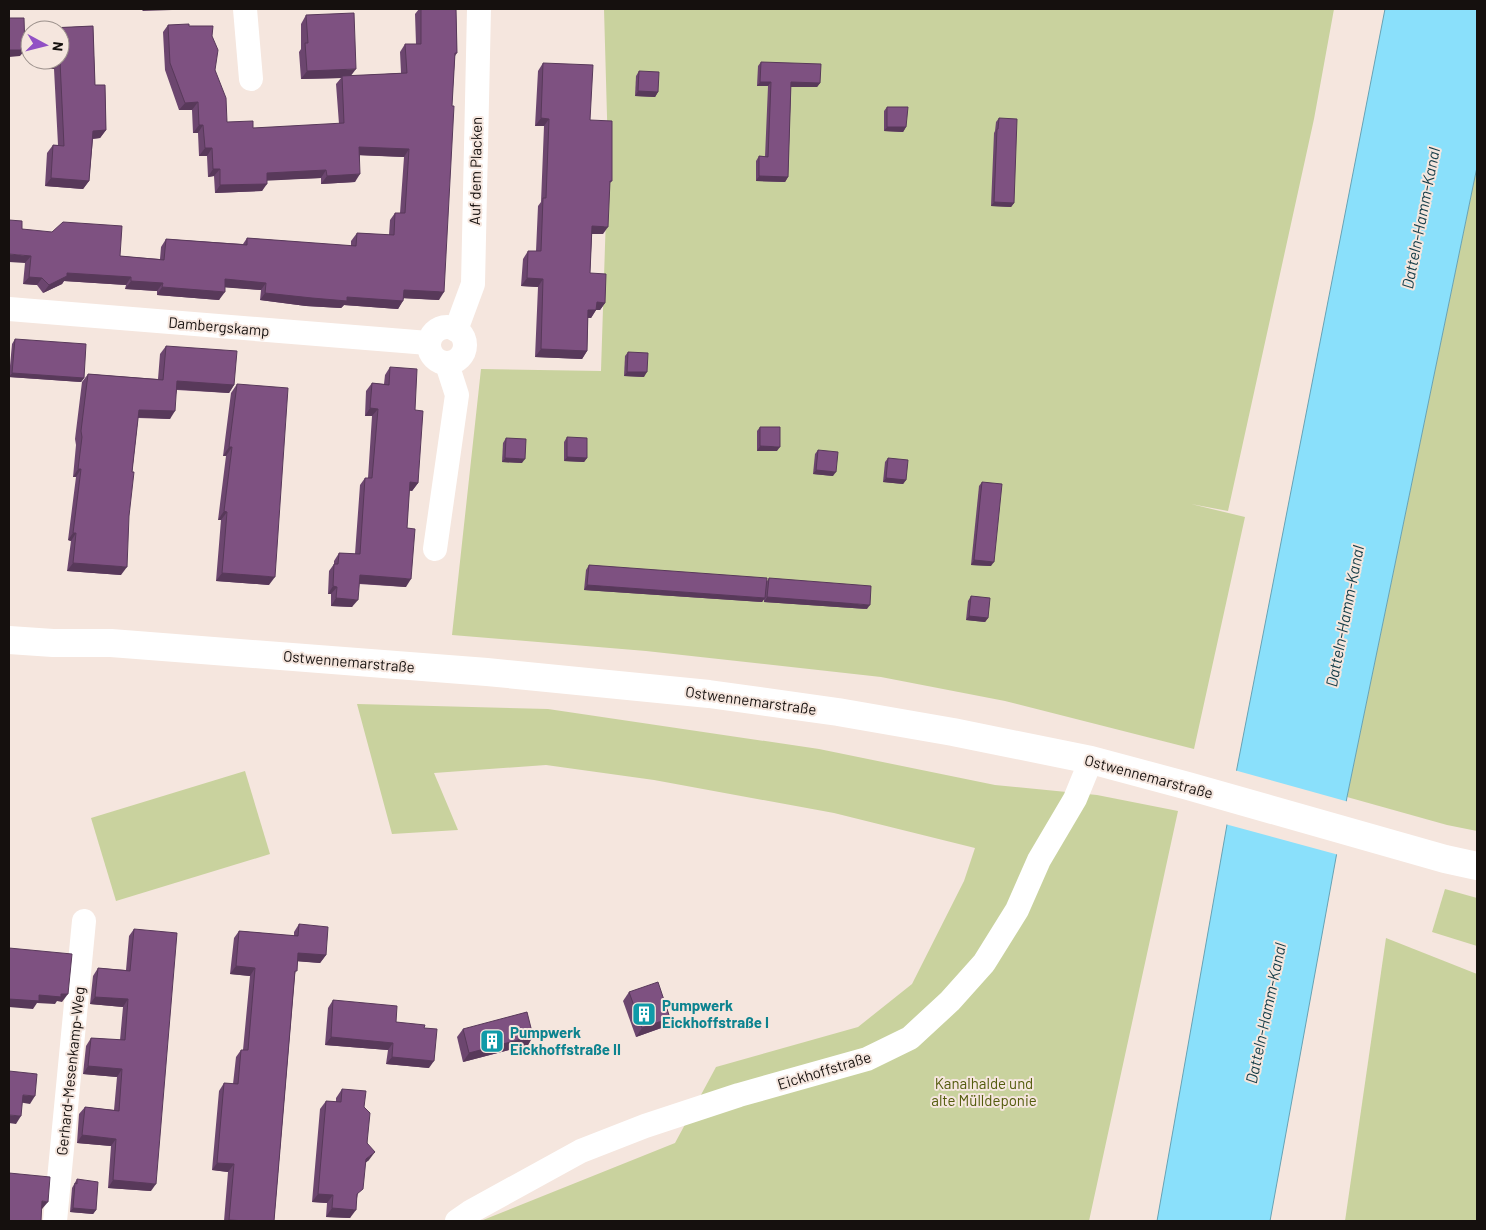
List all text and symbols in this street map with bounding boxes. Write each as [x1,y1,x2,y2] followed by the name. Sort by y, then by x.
[20,20,70,70] north arrow
[49,41,67,52] text: N
[465,117,485,225] street label: Auf dem Placken
[1397,145,1443,290] water label: Datteln-Hamm-Kanal
[168,313,270,339] street label: Dambergskamp
[1321,543,1367,688] water label: Datteln-Hamm-Kanal
[282,646,416,676] street label: Ostwennemarstraße
[684,682,818,718] street label: Ostwennemarstraße
[1083,750,1215,802] street label: Ostwennemarstraße
[1241,940,1289,1085] water label: Datteln-Hamm-Kanal
[52,986,88,1156] street label: Gerhard-Mesenkamp-Weg
[662,996,769,1031] place label: Pumpwerk Eickhoffstraße I
[631,1001,657,1027] building icon: Pumpwerk Eickhoffstraße I
[510,1023,621,1058] place label: Pumpwerk Eickhoffstraße II
[479,1028,505,1054] building icon: Pumpwerk Eickhoffstraße II
[775,1047,873,1093] street label: Eickhoffstraße
[931,1074,1037,1109] park label: Kanalhalde und alte Mülldeponie

